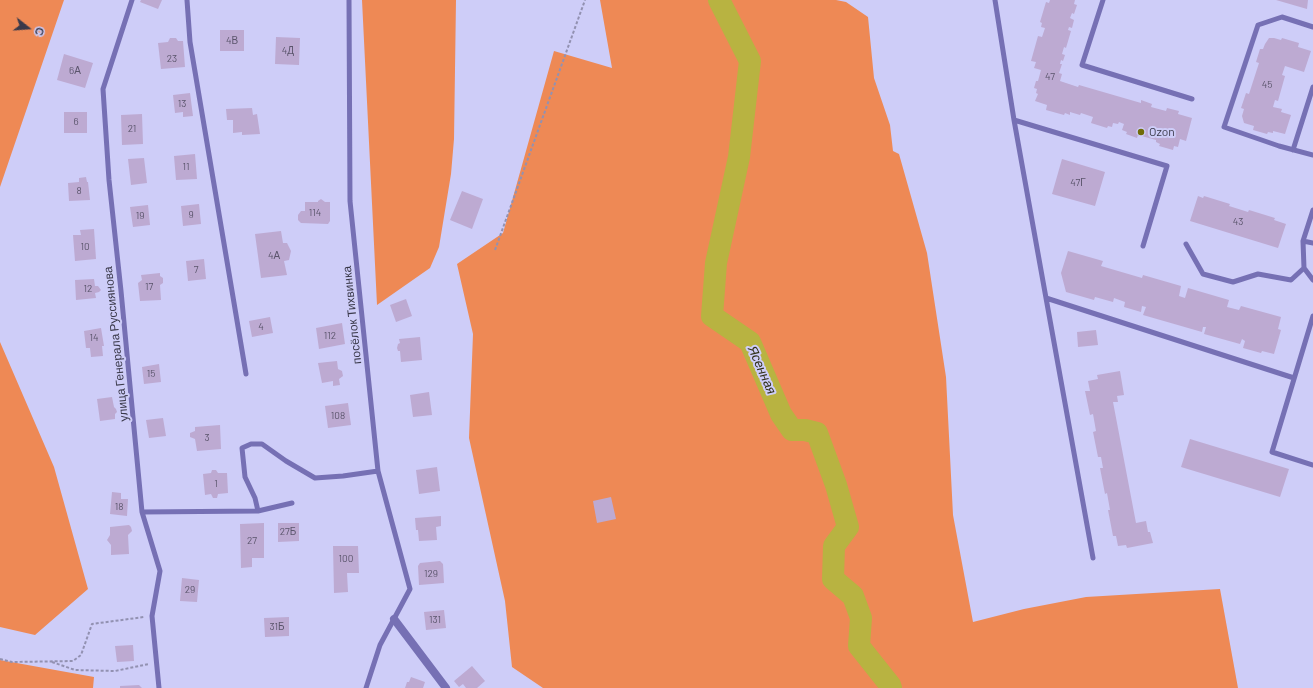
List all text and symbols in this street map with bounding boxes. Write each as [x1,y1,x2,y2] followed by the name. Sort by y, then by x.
[8,8,48,48] north arrow
[33,26,47,37] text: С
[226,35,238,47] house number: 4В
[282,45,294,57] house number: 4Д
[167,53,177,65] house number: 23
[69,65,81,77] house number: 6А
[1045,71,1055,83] house number: 47
[1262,79,1272,91] house number: 45
[178,98,186,110] house number: 13
[73,116,79,128] house number: 6
[128,123,136,135] house number: 21
[1149,125,1175,139] place label: Ozon
[1136,127,1146,137] marker: Ozon
[182,161,190,173] house number: 11
[1070,177,1086,189] house number: 47Г
[76,185,82,197] house number: 8
[309,207,321,219] house number: 114
[188,209,194,221] house number: 9
[136,210,144,222] house number: 19
[1233,216,1243,228] house number: 43
[80,241,90,253] house number: 10
[268,250,280,262] house number: 4А
[194,264,198,276] house number: 7
[340,265,364,365] street label: посёлок Тихвинка
[101,266,131,422] street label: улица Генерала Руссиянова
[145,281,153,293] house number: 17
[84,283,92,295] house number: 12
[258,321,264,333] house number: 4
[324,330,336,342] house number: 112
[89,332,99,344] house number: 14
[744,343,780,397] water label: Ясенная
[147,368,155,380] house number: 15
[331,410,345,422] house number: 108
[204,432,210,444] house number: 3
[214,478,218,490] house number: 1
[115,501,123,513] house number: 18
[280,526,296,538] house number: 27Б
[247,535,257,547] house number: 27
[339,553,353,565] house number: 100
[424,568,438,580] house number: 129
[185,584,195,596] house number: 29
[429,614,441,626] house number: 131
[269,621,285,633] house number: 31Б

